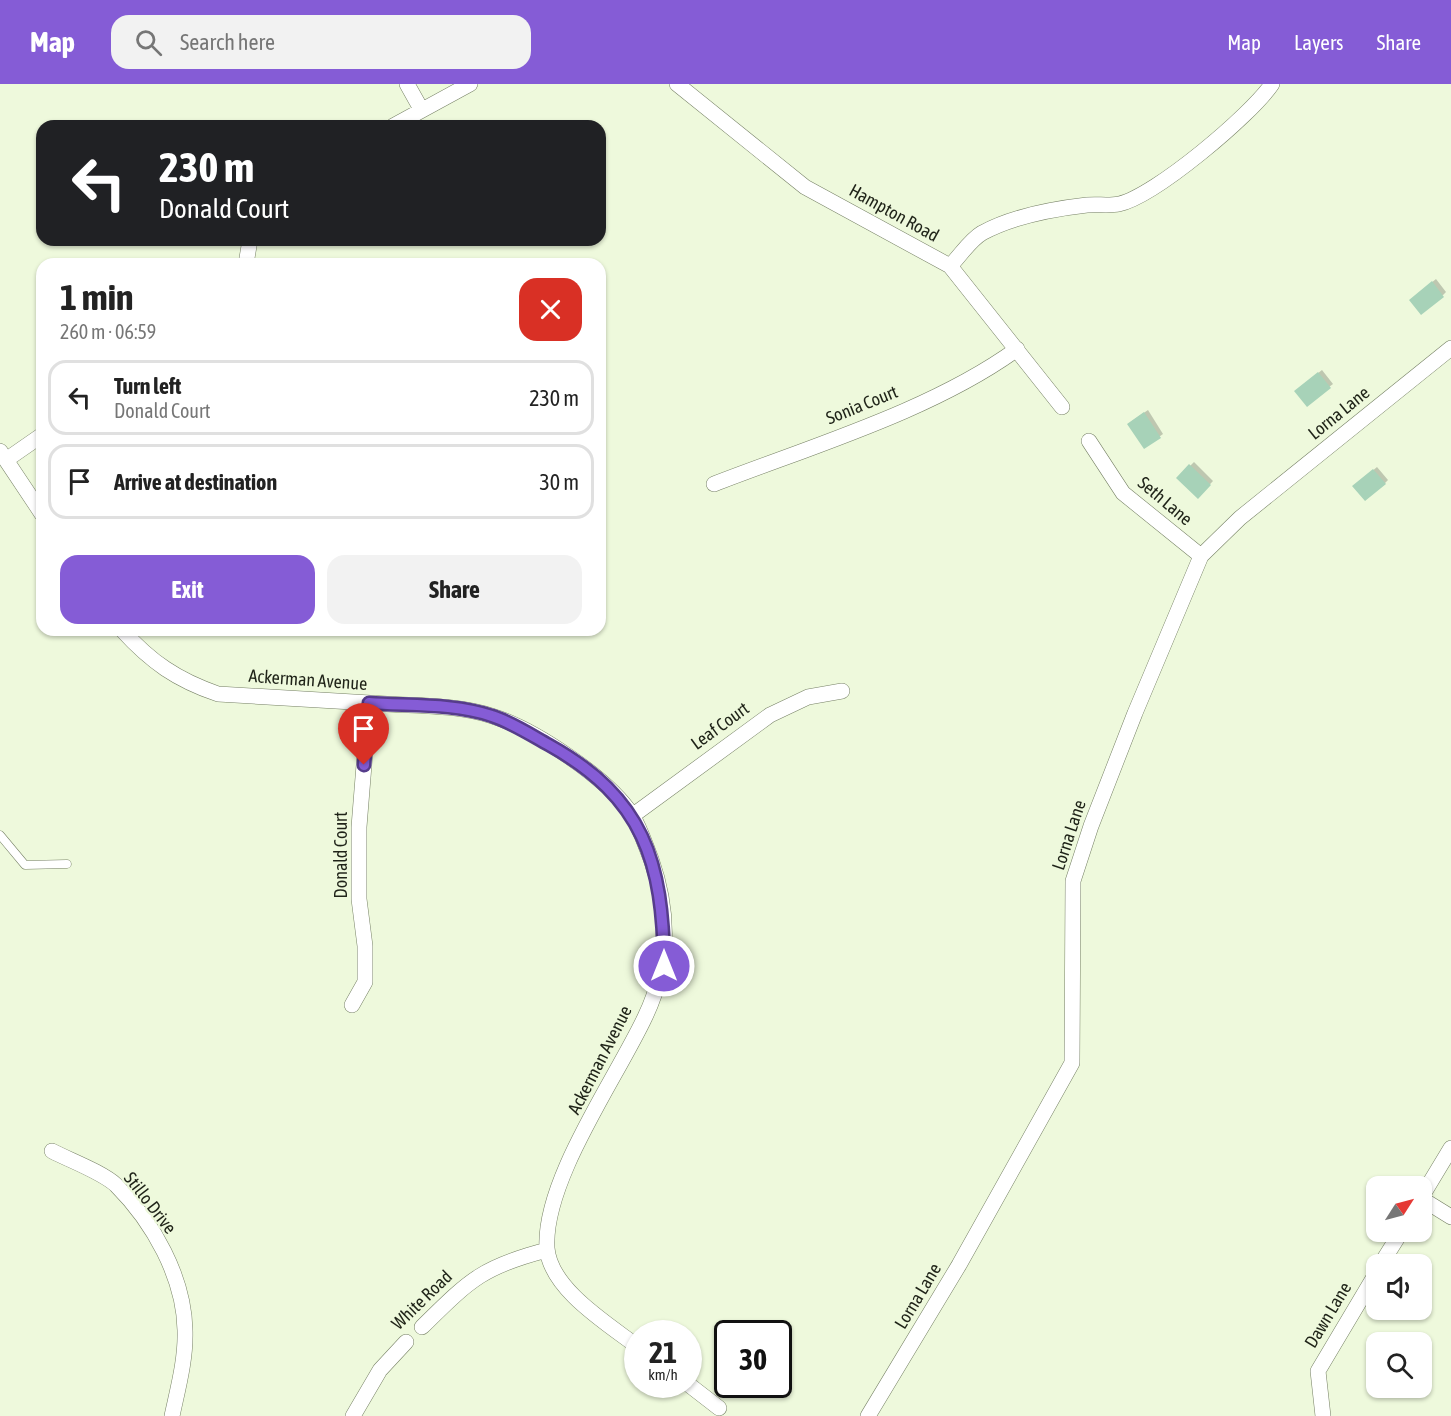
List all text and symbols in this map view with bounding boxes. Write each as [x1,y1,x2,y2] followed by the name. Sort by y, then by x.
[111,15,531,69] search box
[30,26,75,58] text: Map
[132,26,165,59] icon: search
[180,29,275,55] text: Search here
[1227,30,1261,54] text: Map
[1294,30,1344,54] text: Layers
[1377,30,1421,54] text: Share
[159,143,254,191] text: 230 m
[60,144,138,222] icon: left
[846,179,943,246] street label: Hampton Road
[159,193,289,224] text: Donald Court
[60,276,134,318] text: 1 min
[519,278,582,341] button: close
[60,320,156,343] text: 260 m · 06:59
[114,373,181,399] text: Turn left
[63,381,96,414] icon: left
[823,381,901,428] street label: Sonia Court
[1304,382,1373,444] street label: Lorna Lane
[529,385,579,411] text: 230 m
[114,399,210,422] text: Donald Court
[63,465,96,498] icon: arrive
[114,469,277,495] text: Arrive at destination
[539,469,579,495] text: 30 m
[1134,472,1197,529] street label: Seth Lane
[60,555,315,624] button: Exit
[327,555,582,624] button: Share
[248,665,368,694] street label: Ackerman Avenue
[687,698,753,754] street label: Leaf Court
[338,703,389,765] pin
[347,712,380,745] icon: arrive
[1047,797,1090,873] street label: Lorna Lane
[330,812,351,898] street label: Donald Court
[632,934,696,998] position arrow
[563,1002,636,1117] street label: Ackerman Avenue
[120,1168,181,1238] street label: Stillo Drive
[1366,1176,1432,1242] north arrow
[1366,1176,1432,1398] map controls
[1366,1254,1432,1320] button: sound
[890,1259,945,1332] street label: Lorna Lane
[387,1266,456,1334] street label: White Road
[1300,1278,1355,1351] street label: Dawn Lane
[714,1320,792,1398] speed limit sign: 30
[1366,1332,1432,1398] button: search
[649,1335,677,1369] text: 21
[648,1366,678,1383] text: km/h

